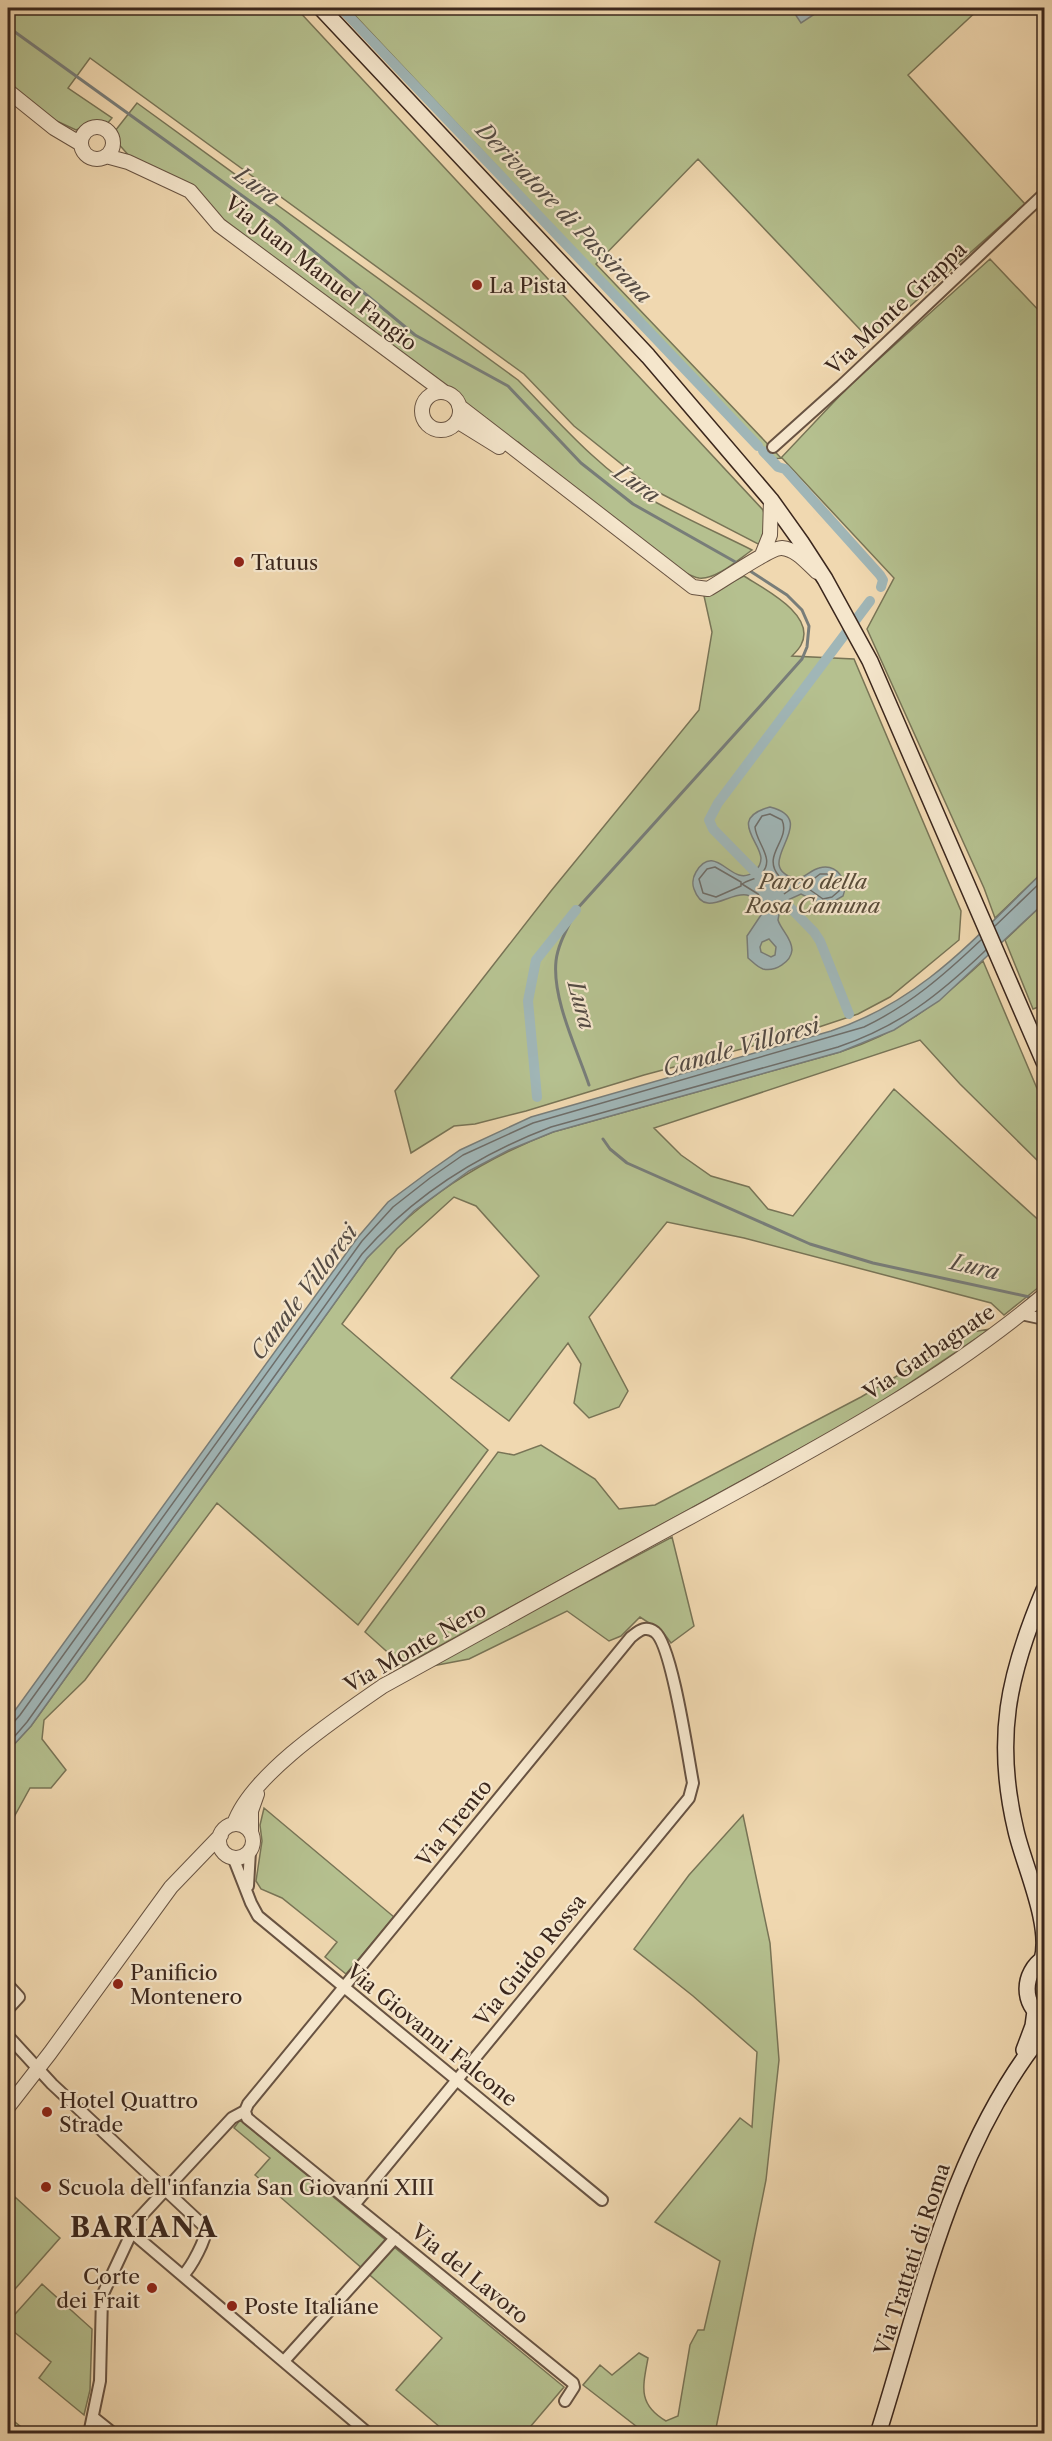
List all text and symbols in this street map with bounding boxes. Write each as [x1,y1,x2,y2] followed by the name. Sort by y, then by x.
[469,115,658,309] water label: Derivatore di Passirana
[228,159,285,211] water label: Lura
[219,190,422,356] street label: Via Juan Manuel Fangio
[820,236,972,380] street label: Via Monte Grappa
[489,273,568,298] place label: La Pista
[470,278,484,292] marker: La Pista
[607,458,665,509] water label: Lura
[251,550,318,575] place label: Tatuus
[232,555,246,569] marker: Tatuus
[744,869,881,918] park label: Parco della Rosa Camuna
[561,976,600,1032] water label: Lura
[659,1011,824,1082] water label: Canale Villoresi
[245,1218,364,1365] water label: Canale Villoresi
[946,1248,1002,1286] water label: Lura
[858,1299,999,1406] street label: Via Garbagnate
[339,1596,490,1698] street label: Via Monte Nero
[410,1774,497,1873] street label: Via Trento
[468,1888,592,2032] street label: Via Guido Rossa
[341,1958,523,2112] street label: Via Giovanni Falcone
[130,1960,242,2009] place label: Panificio Montenero
[111,1977,125,1991] marker: Panificio Montenero
[59,2088,198,2137] place label: Hotel Quattro Strade
[40,2105,54,2119] marker: Hotel Quattro Strade
[869,2159,955,2359] street label: Via Trattati di Roma
[58,2175,434,2200] place label: Scuola dell'infanzia San Giovanni XIII
[39,2180,53,2194] marker: Scuola dell'infanzia San Giovanni XIII
[70,2211,218,2244] district label: BARIANA
[406,2218,534,2329] street label: Via del Lavoro
[56,2264,141,2313] place label: Corte dei Frait
[145,2281,159,2295] marker: Corte dei Frait
[244,2294,379,2319] place label: Poste Italiane
[225,2299,239,2313] marker: Poste Italiane

